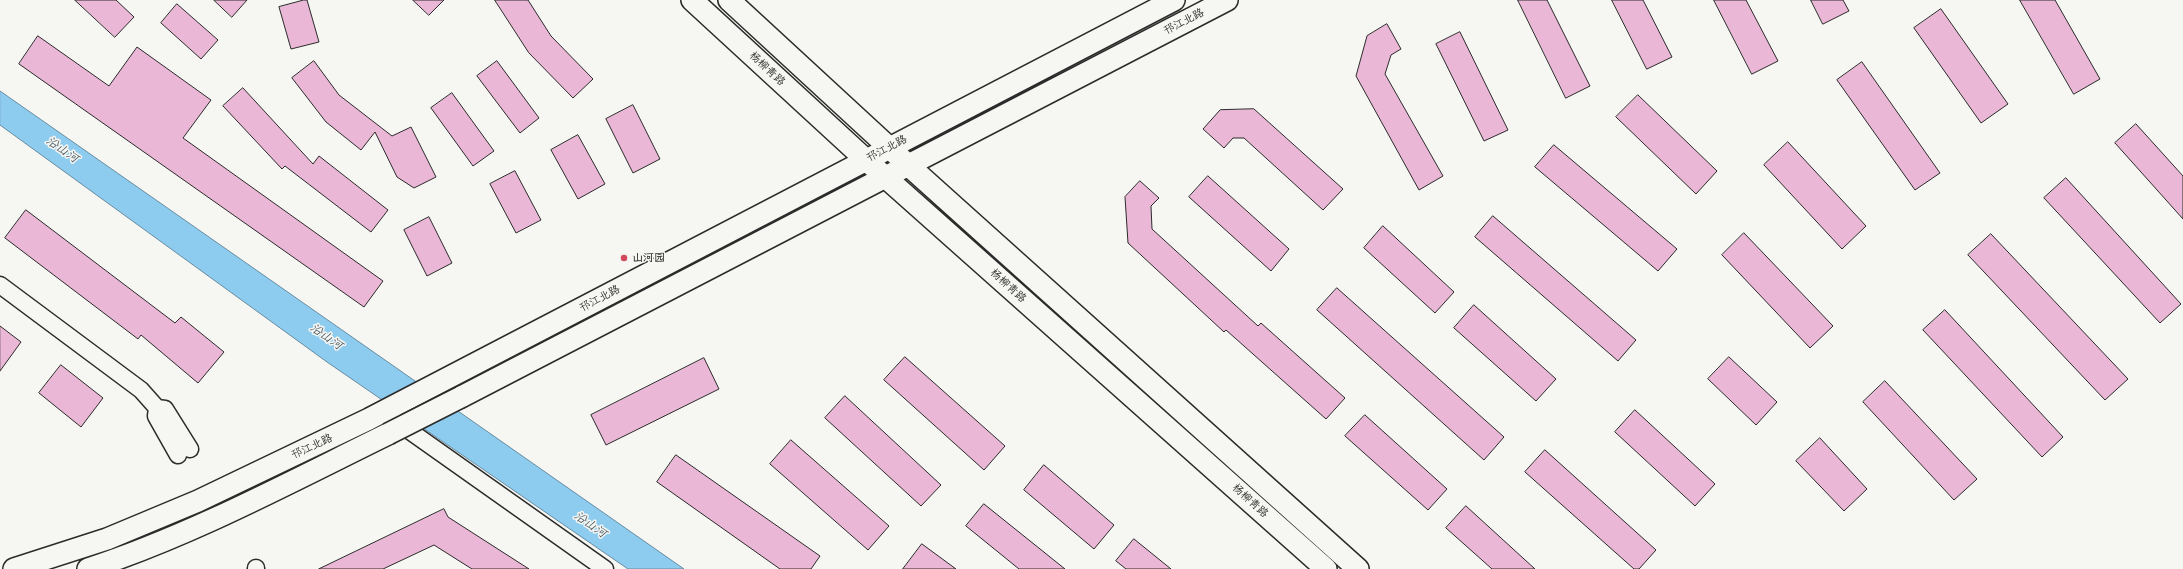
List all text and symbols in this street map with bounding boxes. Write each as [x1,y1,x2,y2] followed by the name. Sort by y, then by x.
[1161,6,1207,38] street label: 邗江北路
[746,49,788,89] street label: 杨柳青路
[864,133,910,165] street label: 邗江北路
[43,134,81,166] water label: 沿山河
[632,251,665,265] place label: 山河园
[619,253,629,263] marker: 山河园
[987,266,1029,306] street label: 杨柳青路
[577,283,623,315] street label: 邗江北路
[307,321,345,353] water label: 沿山河
[289,432,335,462] street label: 邗江北路
[1229,481,1271,521] street label: 杨柳青路
[571,509,609,541] water label: 沿山河

